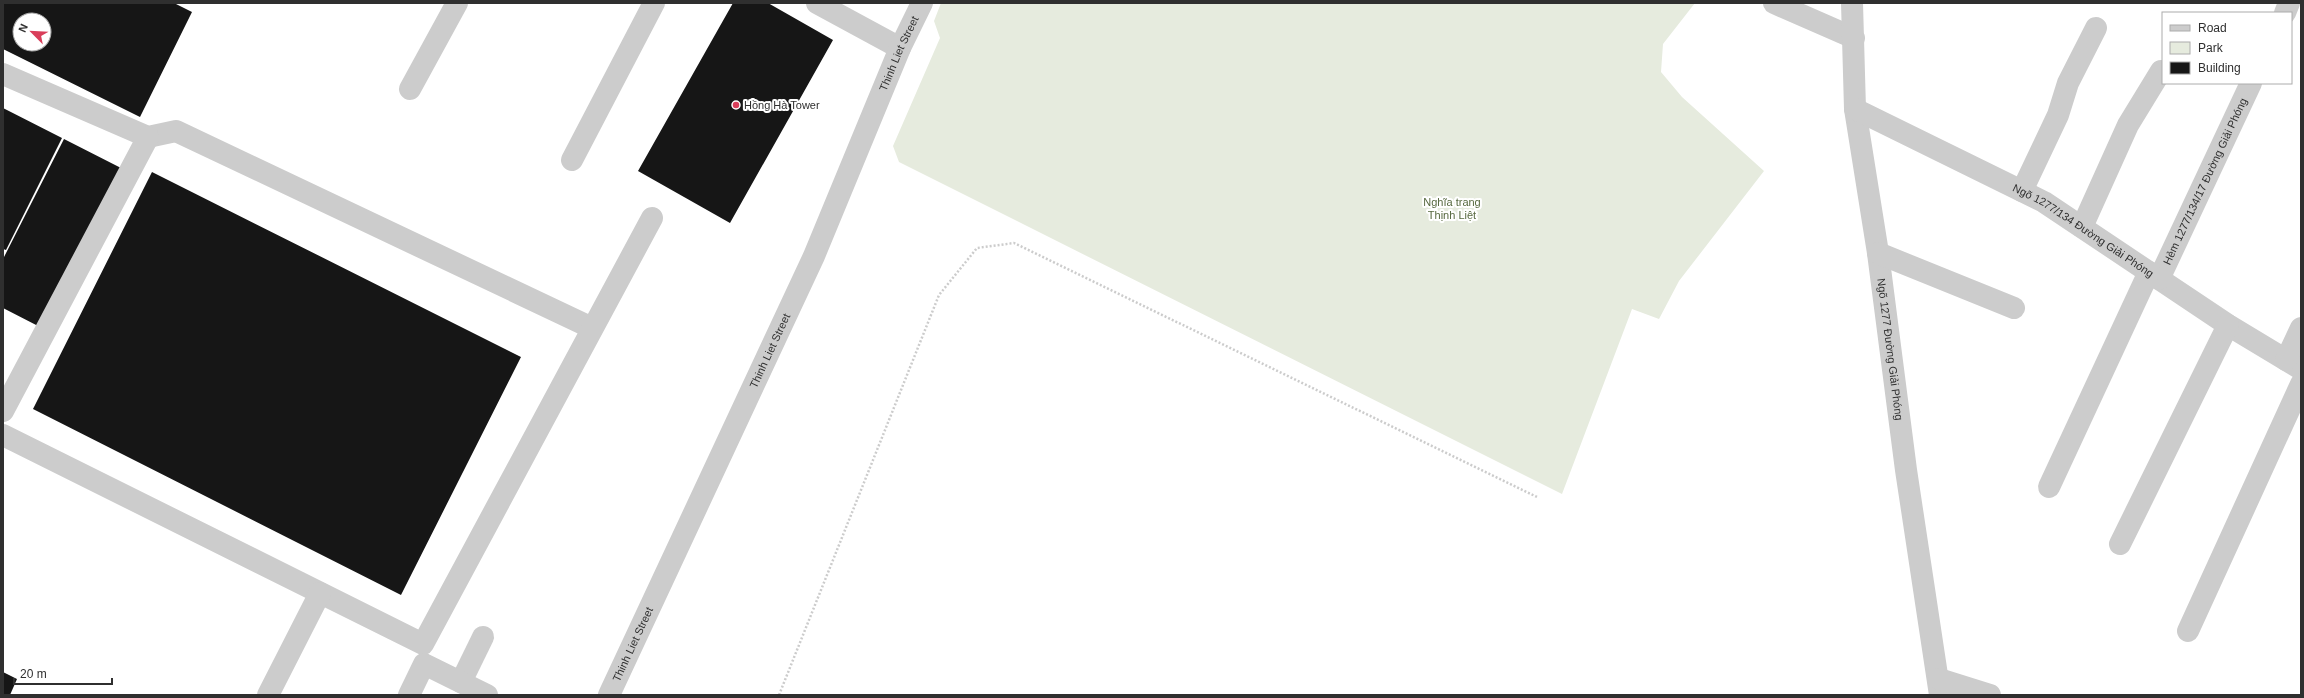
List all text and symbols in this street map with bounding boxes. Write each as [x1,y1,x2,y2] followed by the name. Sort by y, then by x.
[12,12,52,52] north arrow
[2162,12,2292,84] legend
[877,14,921,93] street label: Thinh Liet Street
[2198,21,2227,35] text: Road
[16,22,30,34] text: N
[2198,41,2224,55] text: Park
[2198,61,2241,75] text: Building
[2161,96,2249,267] street label: Hẻm 1277/134/17 Đường Giải Phóng
[744,99,820,111] place label: Hồng Hà Tower
[731,100,741,110] marker: Hồng Hà Tower
[2011,182,2156,280] street label: Ngõ 1277/134 Đường Giải Phóng
[1423,196,1481,221] park label: Nghĩa trang Thịnh Liệt
[1875,278,1906,421] street label: Ngõ 1277 Đường Giải Phóng
[747,312,792,390] street label: Thinh Liet Street
[610,605,655,683] street label: Thinh Liet Street
[14,660,112,686] scale bar
[20,667,47,681] text: 20 m

